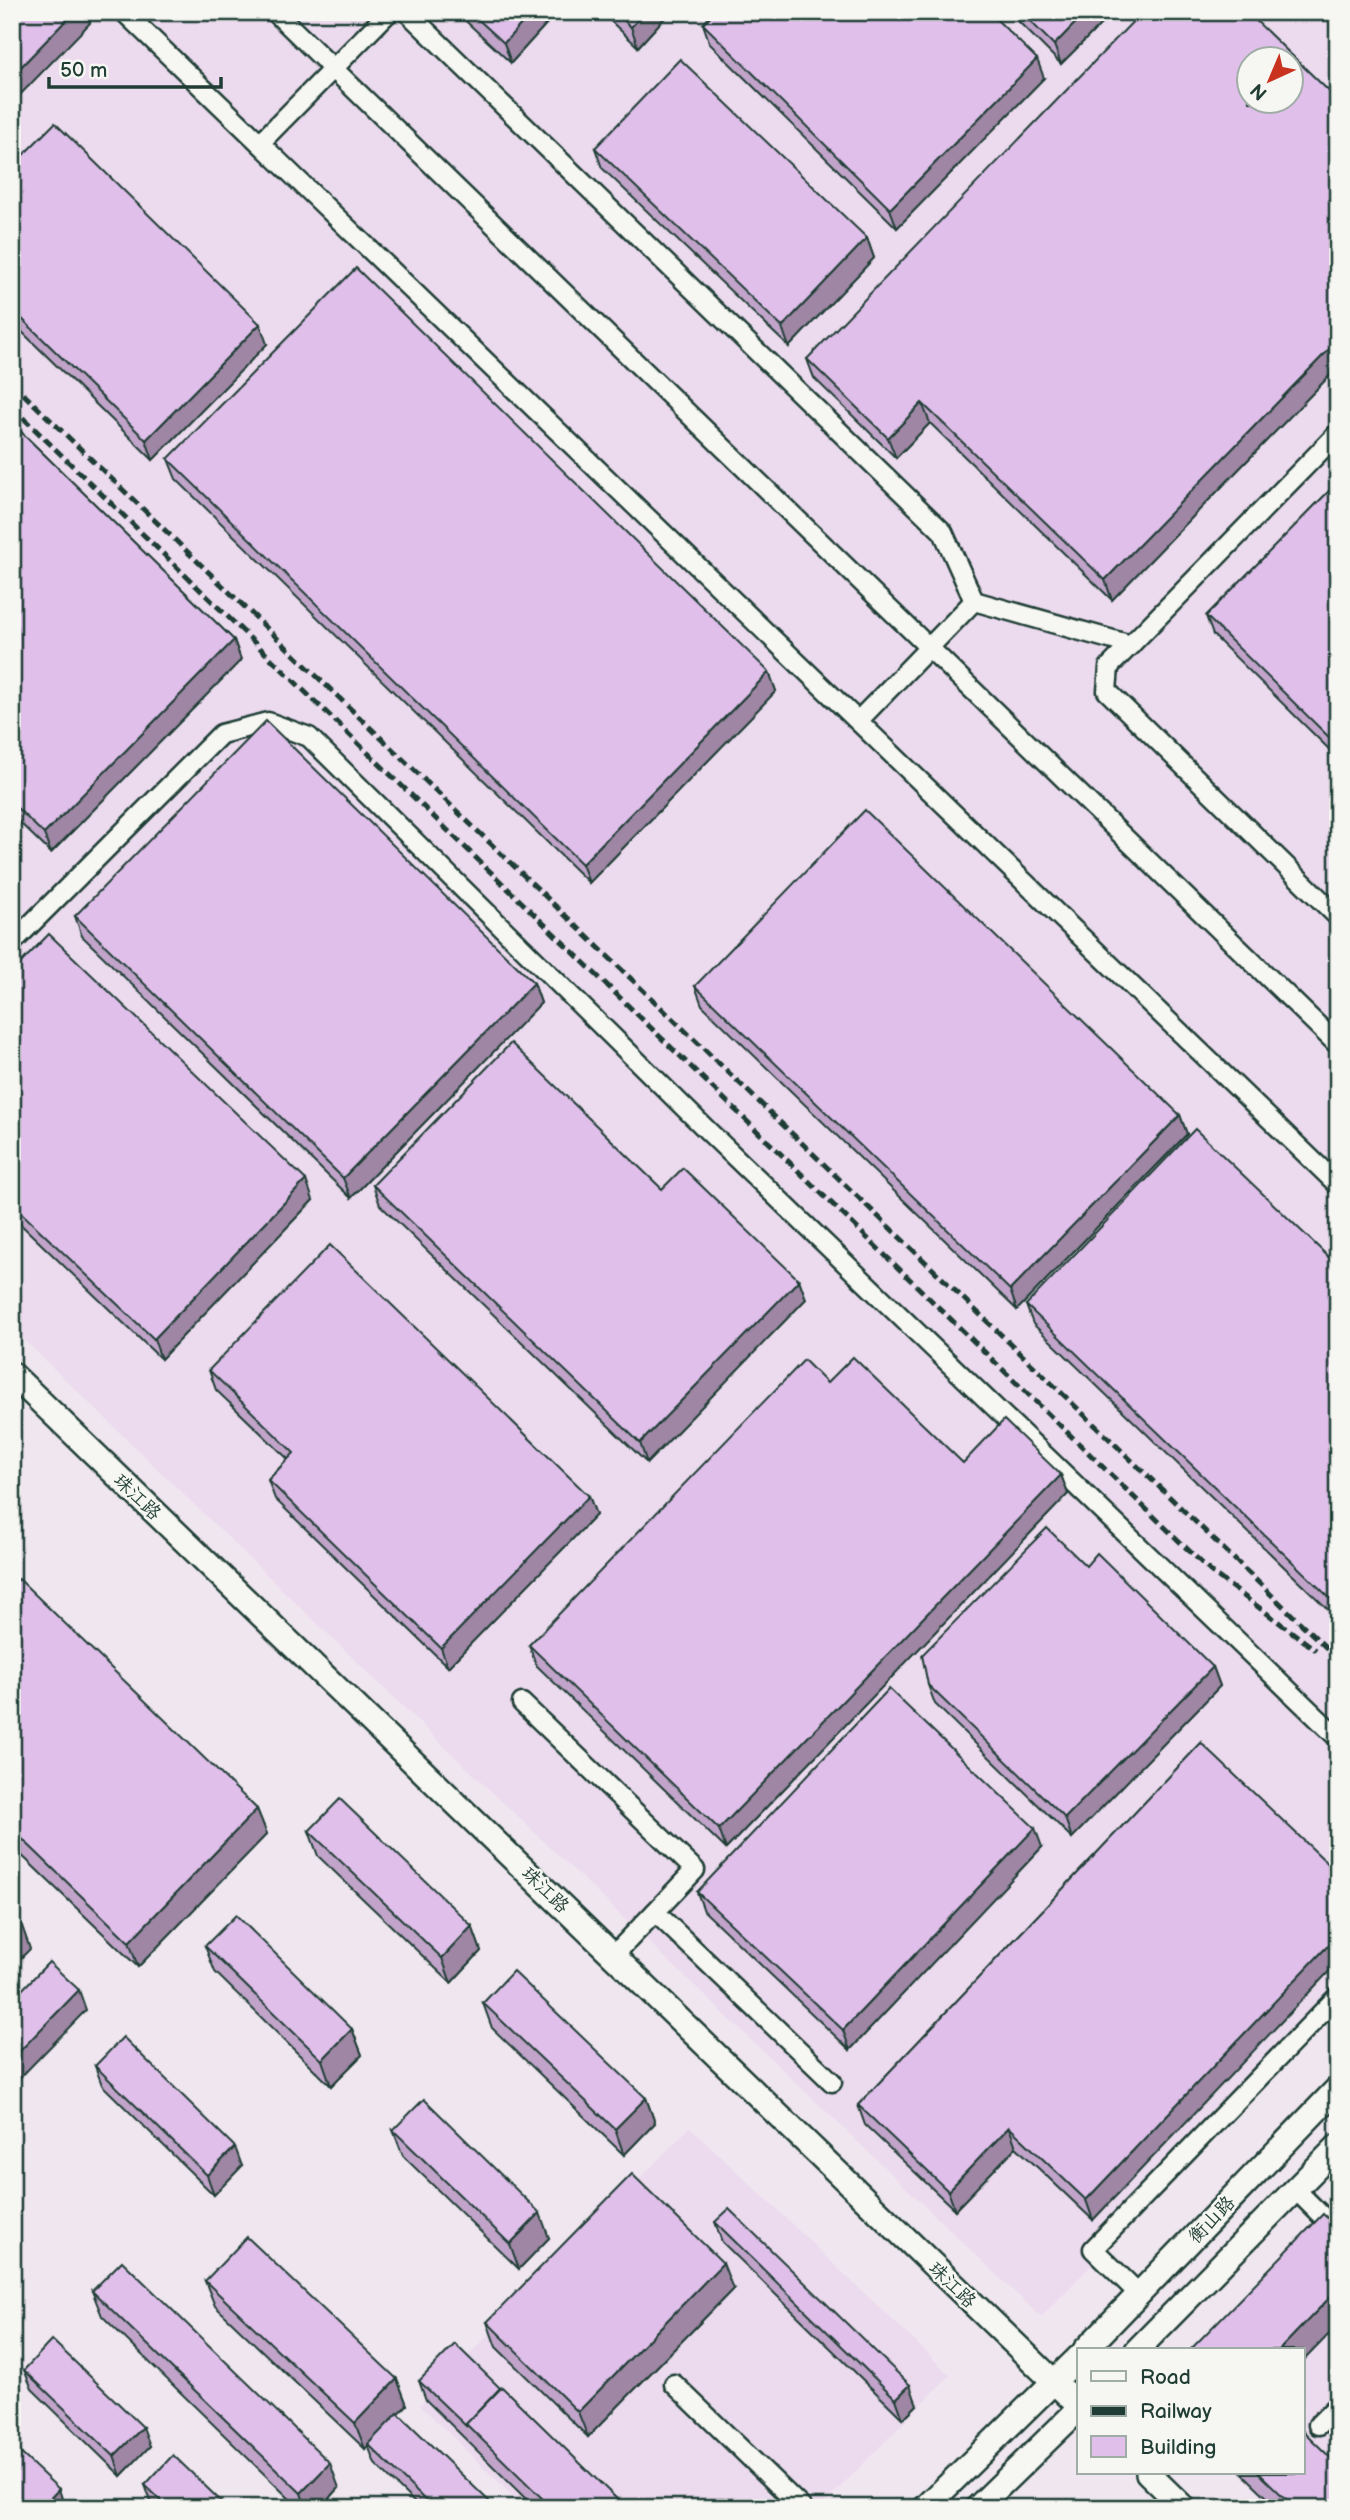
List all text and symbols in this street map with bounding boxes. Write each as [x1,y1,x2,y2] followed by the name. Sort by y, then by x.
[49,46,220,90] scale bar
[1234,46,1304,116] north arrow
[60,58,107,83] text: 50 m
[1246,78,1272,104] text: N
[108,1469,165,1525] street label: 珠江路
[516,1862,573,1918] street label: 珠江路
[1184,2192,1240,2249] street label: 衡山路
[923,2257,980,2313] street label: 珠江路
[1077,2348,1304,2474] legend
[1140,2365,1191,2390] text: Road
[1140,2399,1212,2424] text: Railway
[1140,2435,1216,2460] text: Building

